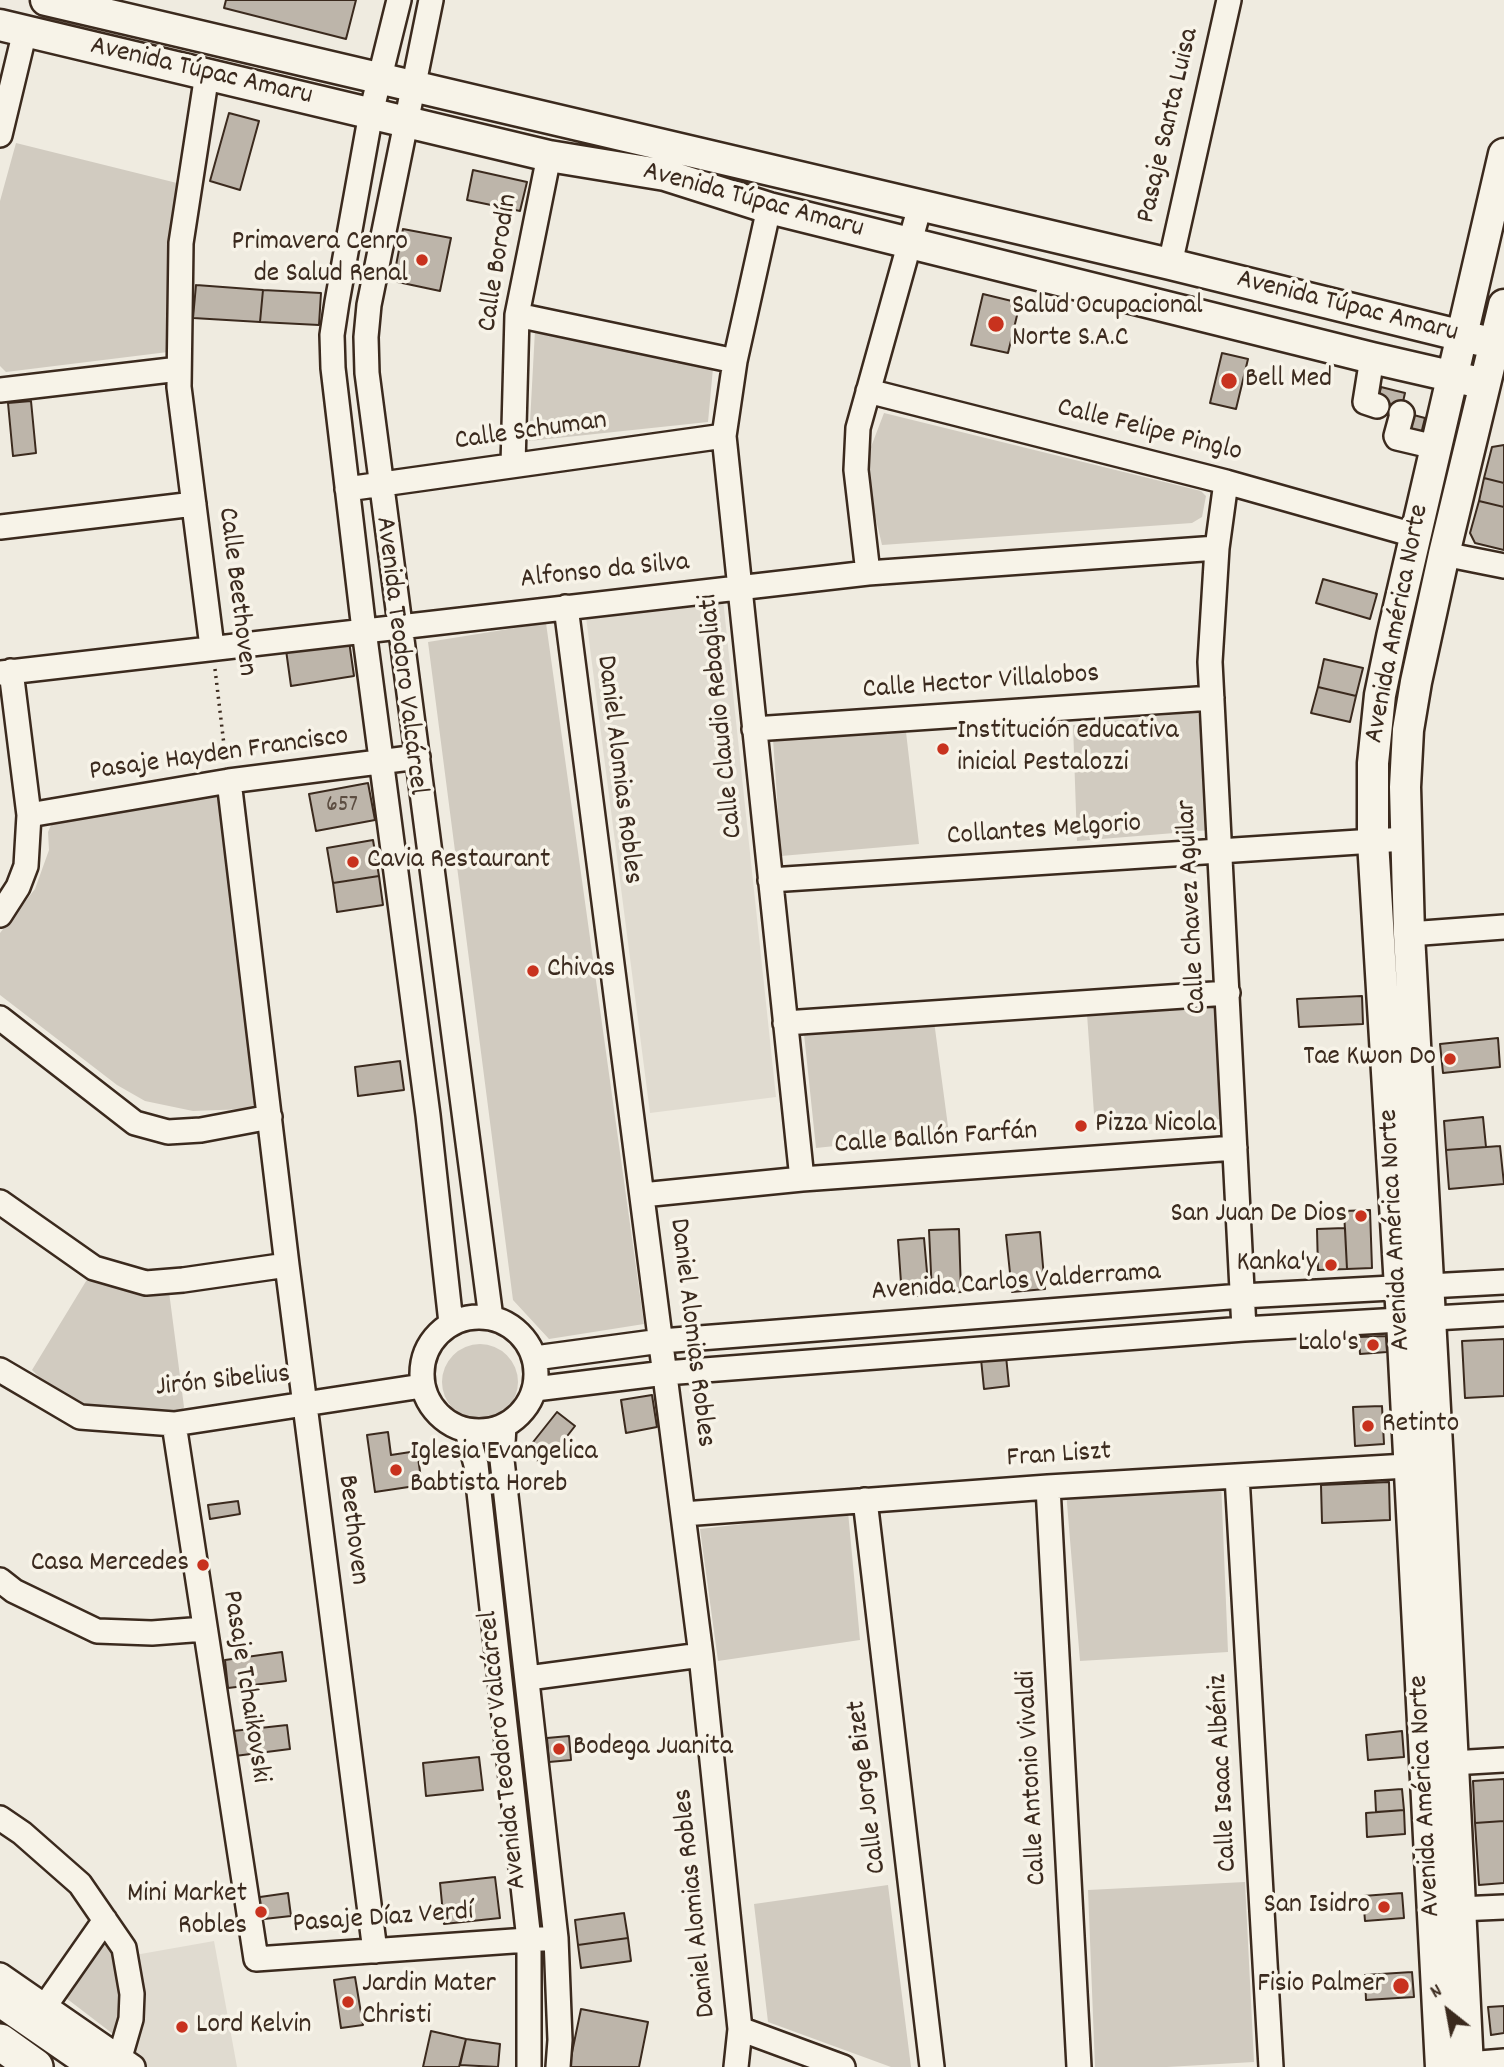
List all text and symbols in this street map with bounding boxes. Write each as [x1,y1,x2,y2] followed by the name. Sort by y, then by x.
[1131,25,1209,227] street label: Pasaje Santa Luisa
[87,31,315,115] street label: Avenida Túpac Amaru
[639,156,867,248] street label: Avenida Túpac Amaru
[473,192,527,334] street label: Calle Borodín
[232,227,408,293] place label: Primavera Cenro de Salud Renal
[414,252,430,268] marker: Primavera Cenro de Salud Renal
[1233,264,1461,352] street label: Avenida Túpac Amaru
[1012,291,1203,357] place label: Salud Ocupacional Norte S.A.C
[986,314,1006,334] marker: Salud Ocupacional Norte S.A.C
[1245,364,1332,398] place label: Bell Med
[1219,371,1239,391] marker: Bell Med
[1053,393,1245,471] street label: Calle Felipe Pinglo
[453,406,609,460] street label: Calle Schuman
[1359,502,1439,746] street label: Avenida América Norte
[208,506,262,678] street label: Calle Beethoven
[365,515,433,797] street label: Avenida Teodoro Valcárcel
[519,547,691,599] street label: Alfonso da Silva
[693,592,753,840] street label: Calle Claudio Rebagliati
[586,654,648,886] street label: Daniel Alomias Robles
[862,659,1100,709] street label: Calle Hector Villalobos
[957,716,1179,782] place label: Institución educativa inicial Pestalozzi
[87,721,351,791] street label: Pasaje Hayden Francisco
[935,741,951,757] marker: Institución educativa inicial Pestalozzi
[326,793,358,821] house number: 657
[1172,799,1216,1015] street label: Calle Chavez Aguilar
[946,808,1142,856] street label: Collantes Melgorio
[367,845,550,879] place label: Cavia Restaurant
[345,854,361,870] marker: Cavia Restaurant
[547,954,615,988] place label: Chivas
[525,963,541,979] marker: Chivas
[1303,1042,1436,1076] place label: Tae Kwon Do
[1442,1051,1458,1067] marker: Tae Kwon Do
[1374,1108,1420,1352] street label: Avenida América Norte
[1095,1109,1216,1143] place label: Pizza Nicola
[833,1116,1039,1164] street label: Calle Ballón Farfán
[1073,1118,1089,1134] marker: Pizza Nicola
[1170,1199,1347,1233] place label: San Juan De Dios
[1353,1208,1369,1224] marker: San Juan De Dios
[659,1217,721,1449] street label: Daniel Alomias Robles
[1237,1248,1317,1282] place label: Kanka'y
[870,1257,1162,1311] street label: Avenida Carlos Valderrama
[1323,1257,1339,1273] marker: Kanka'y
[1298,1328,1359,1362] place label: Lalo's
[1365,1337,1381,1353] marker: Lalo's
[154,1359,292,1407] street label: Jirón Sibelius
[1382,1409,1459,1443] place label: Retinto
[1360,1418,1376,1434] marker: Retinto
[410,1437,598,1503] place label: Iglesia Evangelica Babtista Horeb
[1006,1437,1112,1477] street label: Fran Liszt
[388,1462,404,1478] marker: Iglesia Evangelica Babtista Horeb
[328,1473,374,1587] street label: Beethoven
[31,1548,189,1582] place label: Casa Mercedes
[195,1557,211,1573] marker: Casa Mercedes
[212,1588,276,1786] street label: Pasaje Tchaikovski
[474,1609,536,1891] street label: Avenida Teodoro Valcárcel
[1012,1670,1056,1886] street label: Calle Antonio Vivaldi
[1203,1673,1247,1873] street label: Calle Isaac Albéniz
[1404,1674,1450,1918] street label: Avenida América Norte
[842,1698,896,1876] street label: Calle Jorge Bizet
[573,1732,733,1766] place label: Bodega Juanita
[551,1741,567,1757] marker: Bodega Juanita
[668,1787,726,2019] street label: Daniel Alomias Robles
[127,1879,247,1945] place label: Mini Market Robles
[1264,1890,1370,1924] place label: San Isidro
[292,1897,474,1943] street label: Pasaje Díaz Verdí
[1376,1899,1392,1915] marker: San Isidro
[253,1904,269,1920] marker: Mini Market Robles
[362,1969,496,2035] place label: Jardin Mater Christi
[1257,1969,1385,2003] place label: Fisio Palmer
[1391,1976,1411,1996] marker: Fisio Palmer
[1413,1976,1483,2046] north arrow
[1426,1979,1448,2007] text: N
[340,1994,356,2010] marker: Jardin Mater Christi
[196,2010,311,2044] place label: Lord Kelvin
[174,2019,190,2035] marker: Lord Kelvin

